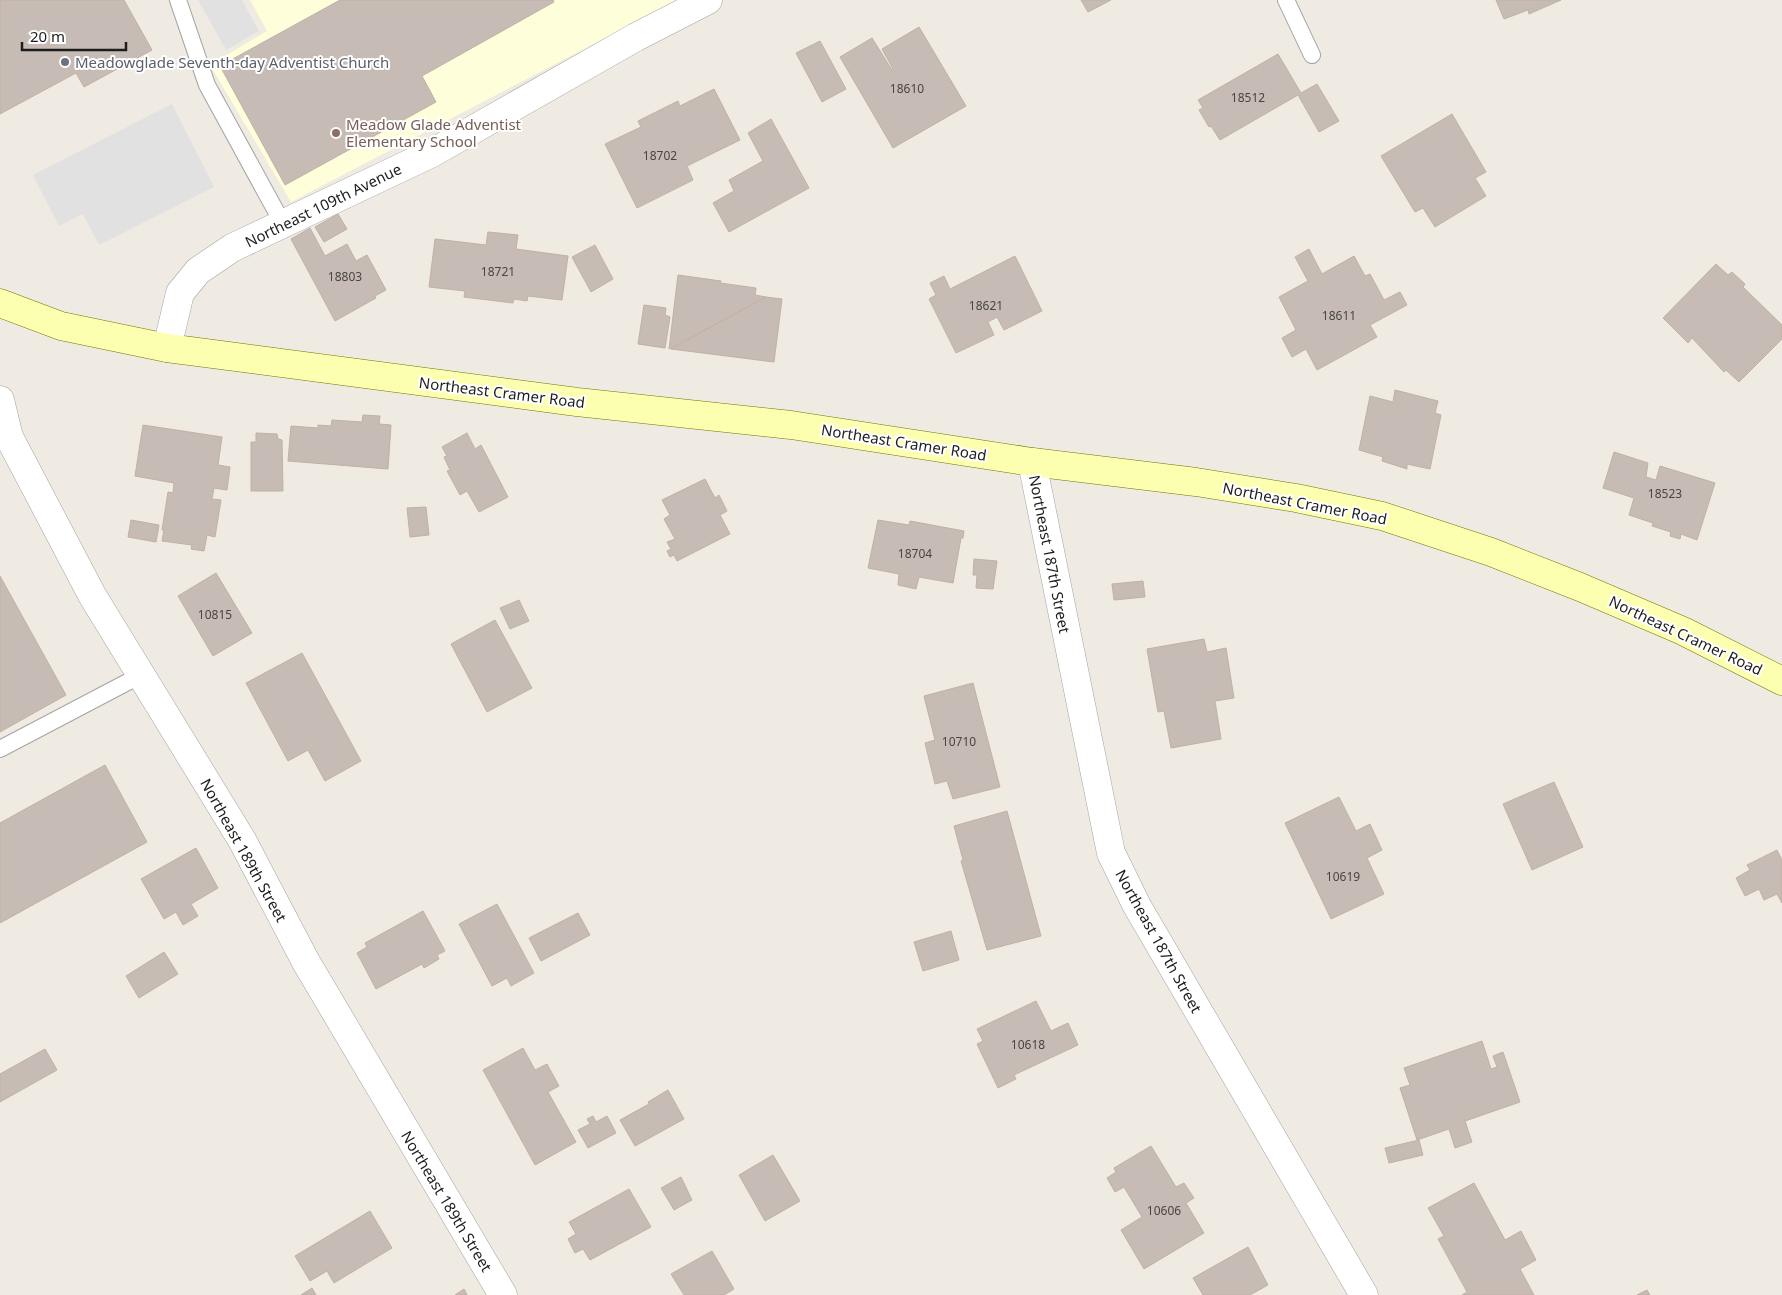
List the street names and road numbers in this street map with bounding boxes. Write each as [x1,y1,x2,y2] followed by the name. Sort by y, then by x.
[241,158,405,252] street label: Northeast 109th Avenue
[418,372,586,412] street label: Northeast Cramer Road
[820,419,988,465] street label: Northeast Cramer Road
[1025,473,1075,635] street label: Northeast 187th Street
[1221,477,1389,529] street label: Northeast Cramer Road
[1606,591,1766,679] street label: Northeast Cramer Road
[196,775,292,926] street label: Northeast 189th Street
[1111,866,1207,1017] street label: Northeast 187th Street
[397,1127,497,1276] street label: Northeast 189th Street

